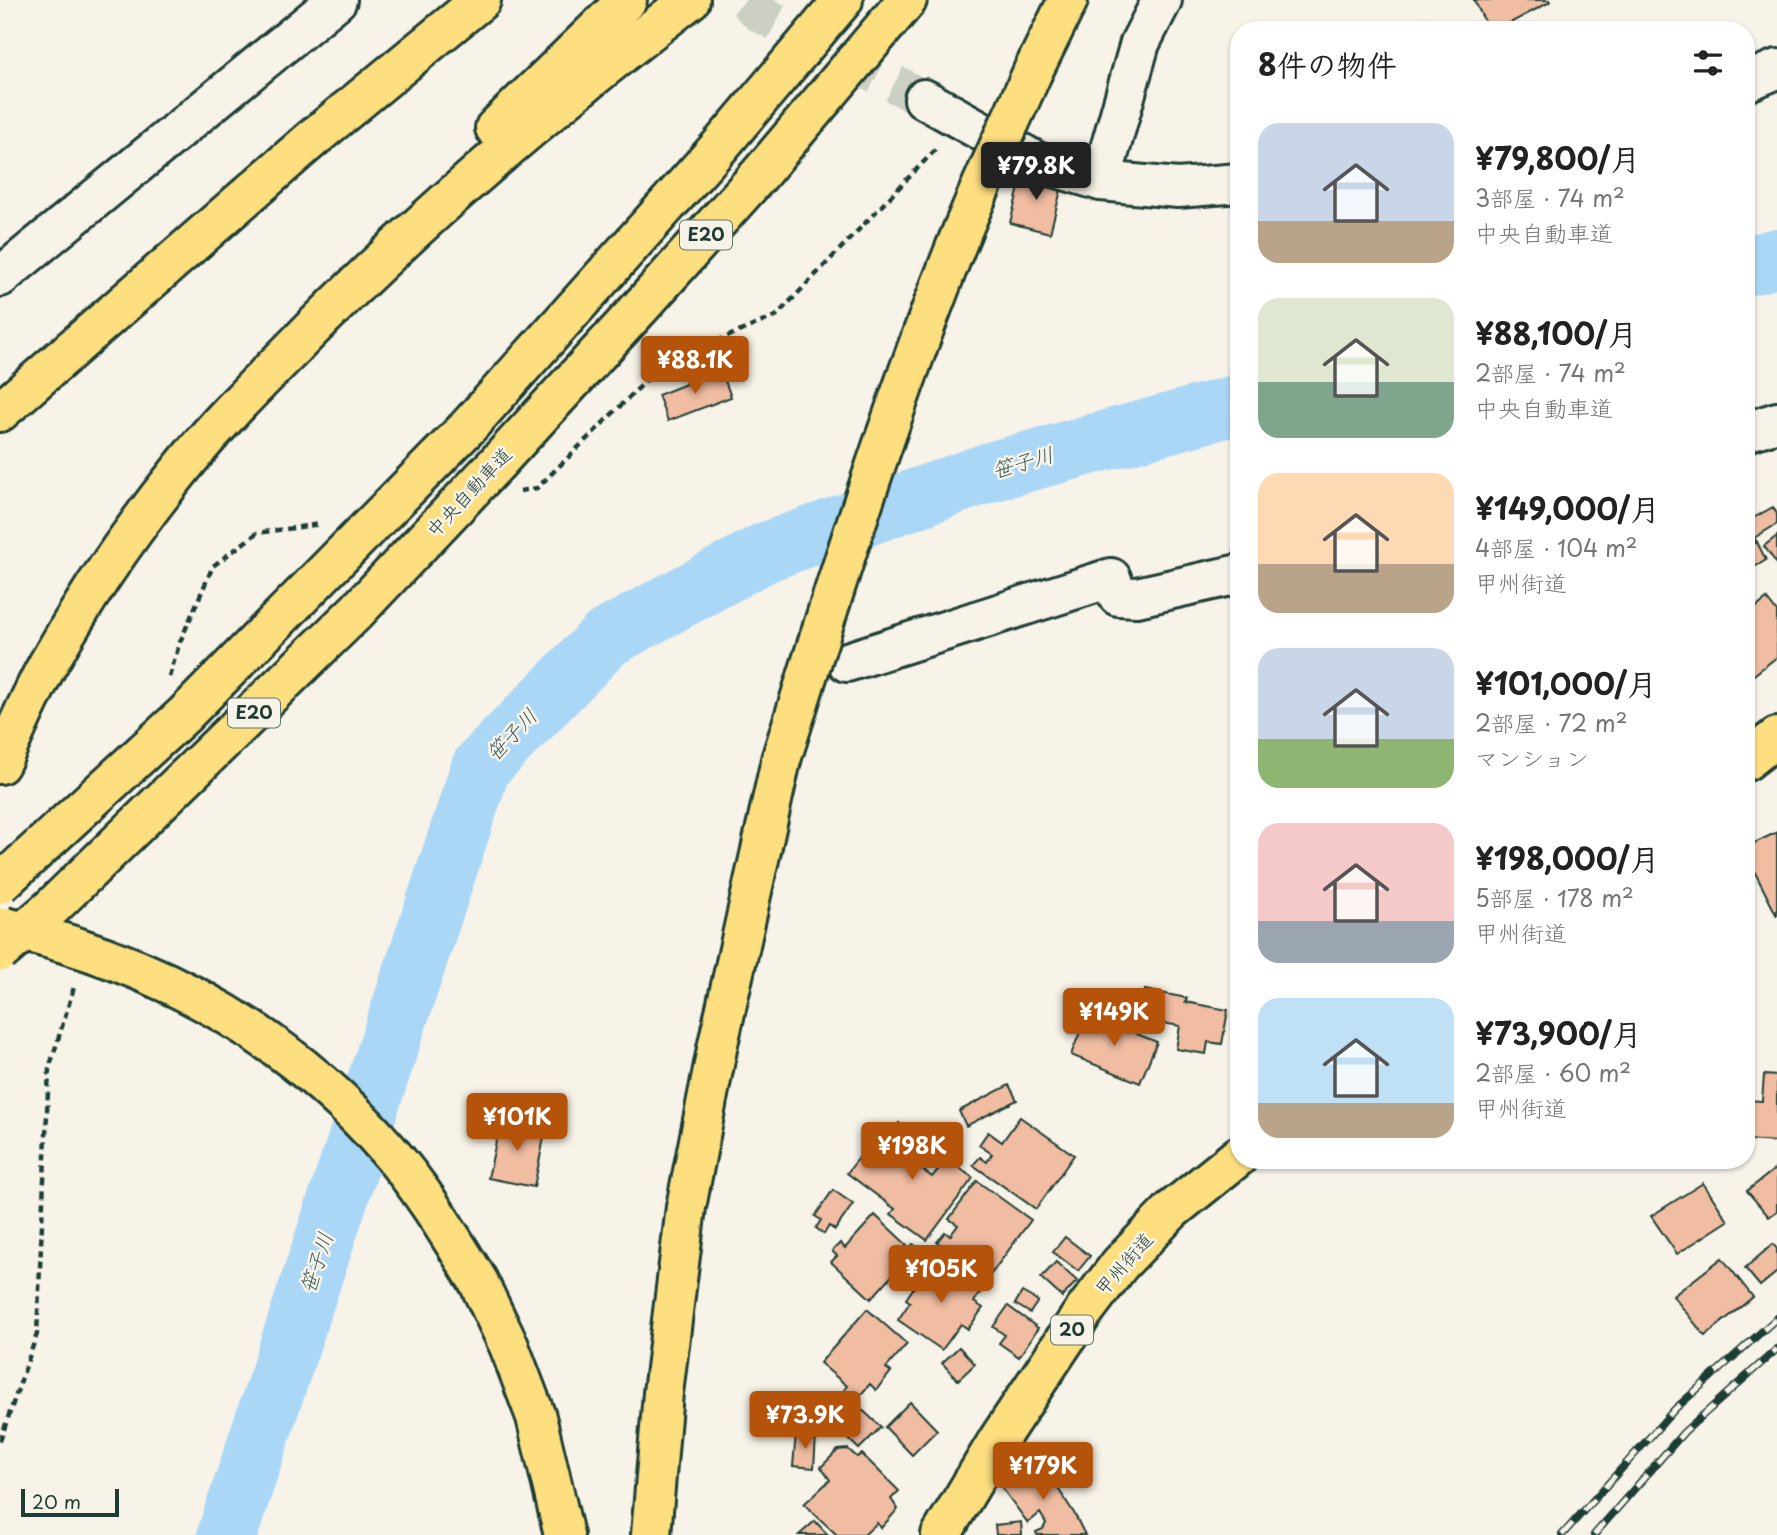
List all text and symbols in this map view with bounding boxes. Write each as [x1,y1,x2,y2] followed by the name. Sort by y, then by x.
[1258,41,1397,86] text: 8件の物件
[1689,44,1727,82] icon: filters
[1475,135,1640,180] text: ¥79,800/月
[979,142,1093,202] pin: ¥79.8K
[997,147,1075,182] text: ¥79.8K
[1314,151,1398,235] icon: home
[1475,180,1625,215] text: 3部屋 · 74 m²
[1475,215,1613,250] text: 中央自動車道
[680,220,732,249] road number: E20
[1475,310,1637,355] text: ¥88,100/月
[1314,326,1398,410] icon: home
[638,336,752,396] pin: ¥88.1K
[657,341,733,376] text: ¥88.1K
[1475,355,1626,390] text: 2部屋 · 74 m²
[1475,390,1613,425] text: 中央自動車道
[988,437,1057,485] water label: 笹子川
[419,440,517,543] street label: 中央自動車道
[1475,485,1660,530] text: ¥149,000/月
[1314,501,1398,585] icon: home
[1475,530,1638,565] text: 4部屋 · 104 m²
[1475,565,1567,600] text: 甲州街道
[1475,660,1657,705] text: ¥101,000/月
[1314,676,1398,760] icon: home
[228,698,280,728] road number: E20
[477,700,544,767] water label: 笹子川
[1475,705,1628,740] text: 2部屋 · 72 m²
[1475,740,1589,775] text: マンション
[1475,835,1660,880] text: ¥198,000/月
[1314,851,1398,935] icon: home
[1475,880,1634,915] text: 5部屋 · 178 m²
[1475,915,1567,950] text: 甲州街道
[1065,988,1163,1048] pin: ¥149K
[1079,993,1149,1028] text: ¥149K
[1475,1010,1642,1055] text: ¥73,900/月
[1314,1026,1398,1110] icon: home
[1475,1055,1631,1090] text: 2部屋 · 60 m²
[1475,1090,1567,1125] text: 甲州街道
[468,1094,566,1153] pin: ¥101K
[483,1098,552,1133] text: ¥101K
[863,1122,961,1182] pin: ¥198K
[877,1127,947,1162] text: ¥198K
[1088,1225,1159,1301] street label: 甲州街道
[290,1227,340,1297] water label: 笹子川
[892,1246,990,1305] pin: ¥105K
[905,1250,977,1285] text: ¥105K
[1051,1316,1093,1344] road number: 20
[748,1392,862,1451] pin: ¥73.9K
[766,1396,844,1431] text: ¥73.9K
[994,1442,1092,1502] pin: ¥179K
[1009,1447,1077,1482] text: ¥179K
[21,1486,119,1518] scale bar
[32,1487,81,1515] text: 20 m

